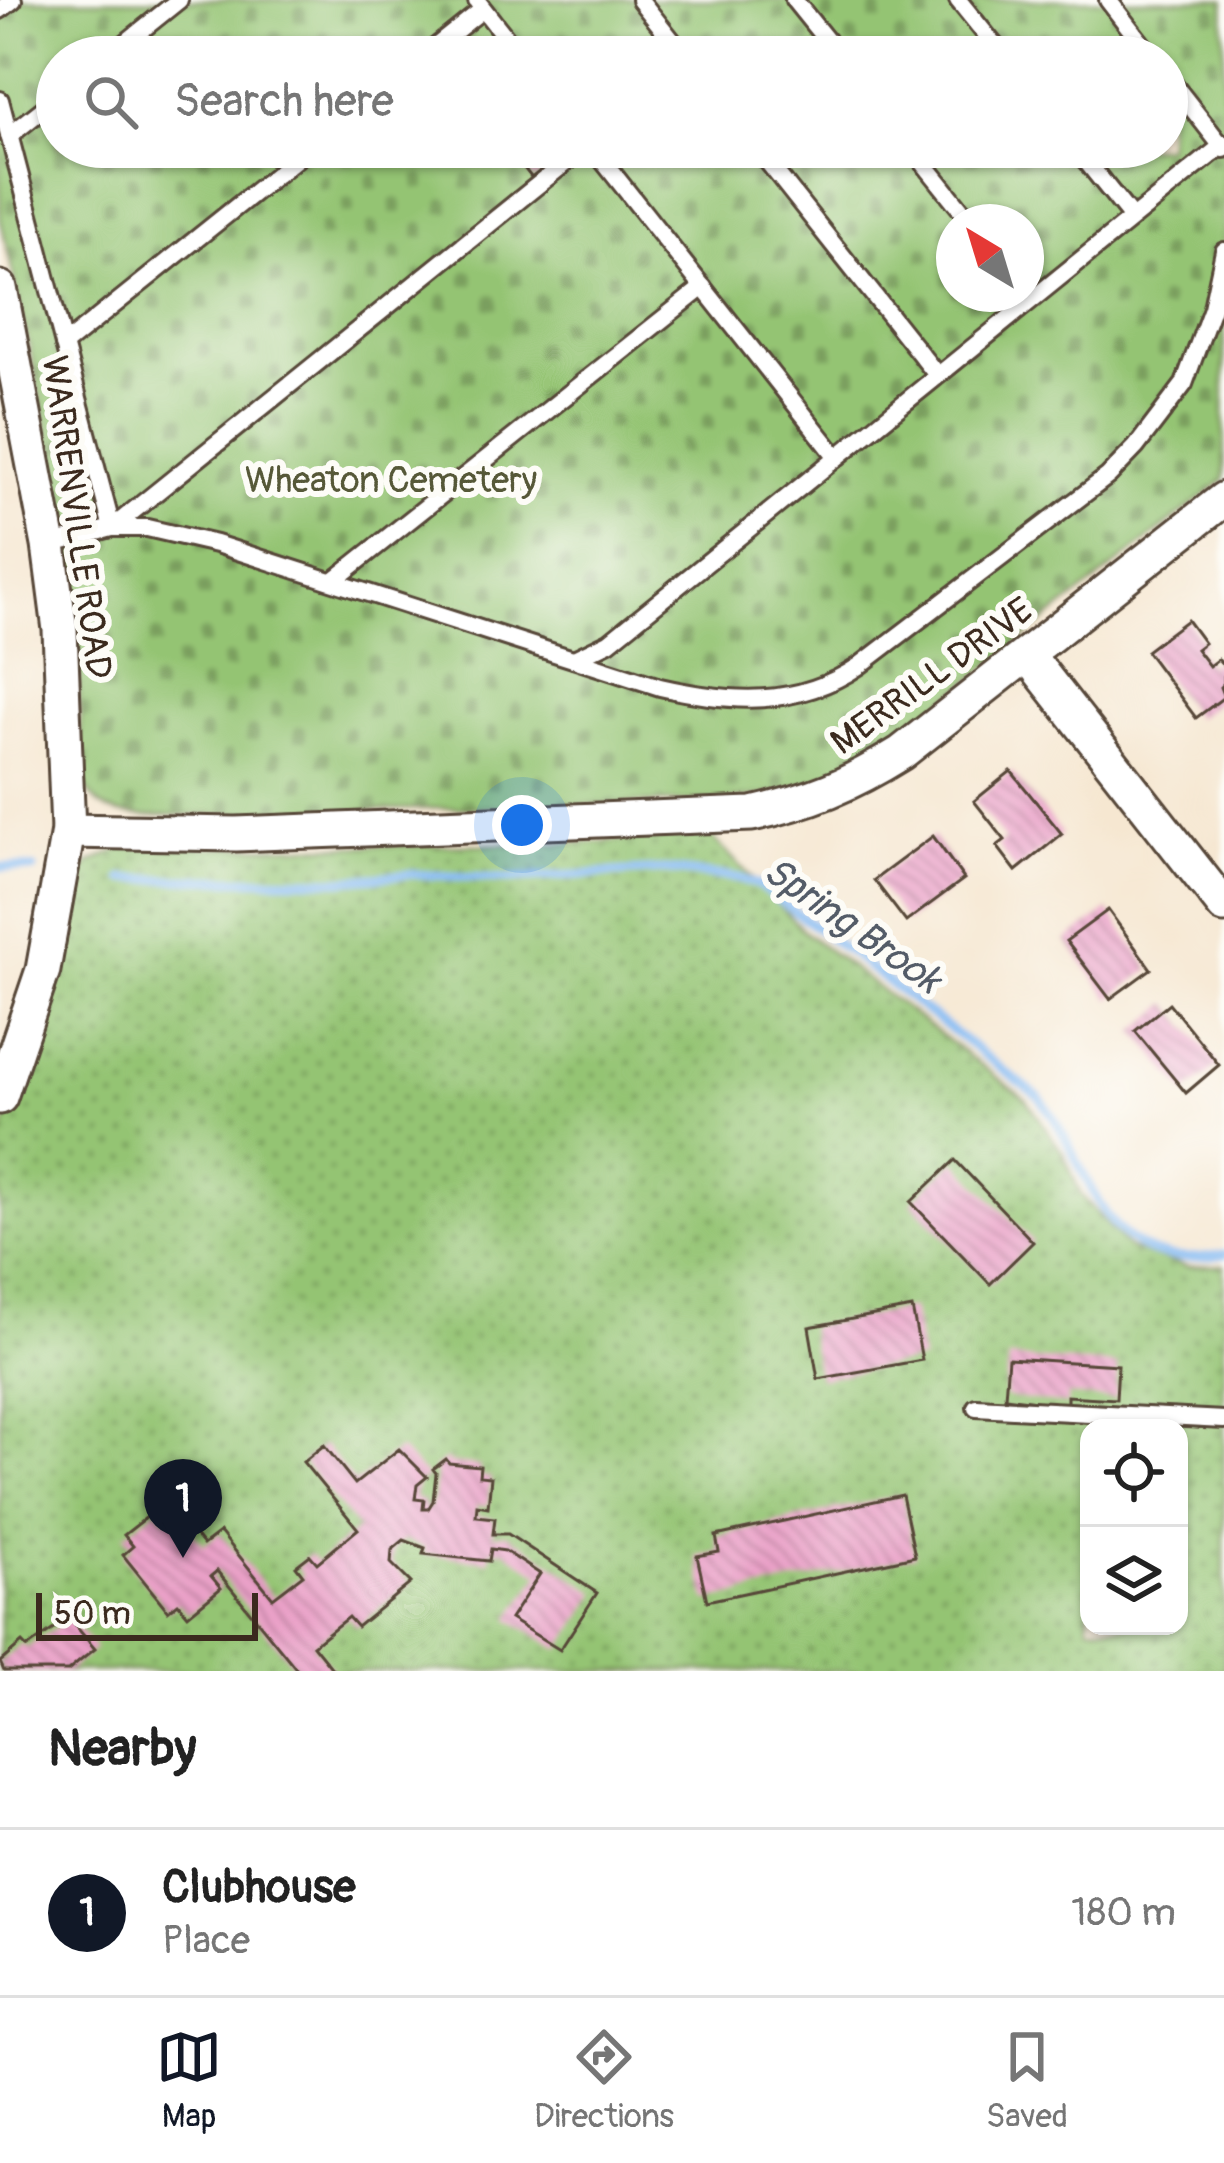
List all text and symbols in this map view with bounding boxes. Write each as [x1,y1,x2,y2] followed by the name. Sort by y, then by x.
[36,36,1188,168] search box
[78,69,144,135] icon: search
[174,74,394,130] text: Search here
[936,204,1044,312] north arrow
[32,353,121,682] street label: WARRENVILLE ROAD
[245,458,537,503] park label: Wheaton Cemetery
[822,588,1042,765] street label: MERRILL DRIVE
[492,795,552,855] your location
[754,846,953,1006] water label: Spring Brook
[1080,1419,1188,1635] map controls
[1080,1419,1188,1527] button: locate
[144,1459,222,1558] pin: 1
[1080,1527,1188,1635] button: layers
[36,1587,258,1640] scale bar
[54,1593,131,1634] text: 50 m
[48,1717,196,1781] text: Nearby
[162,1860,355,1916] text: Clubhouse
[79,1888,95,1937] text: 1
[1071,1888,1176,1937] text: 180 m
[162,1916,250,1965] text: Place
[156,2024,222,2137] tab: Map
[534,2024,674,2137] tab: Directions
[986,2024,1068,2137] tab: Saved

